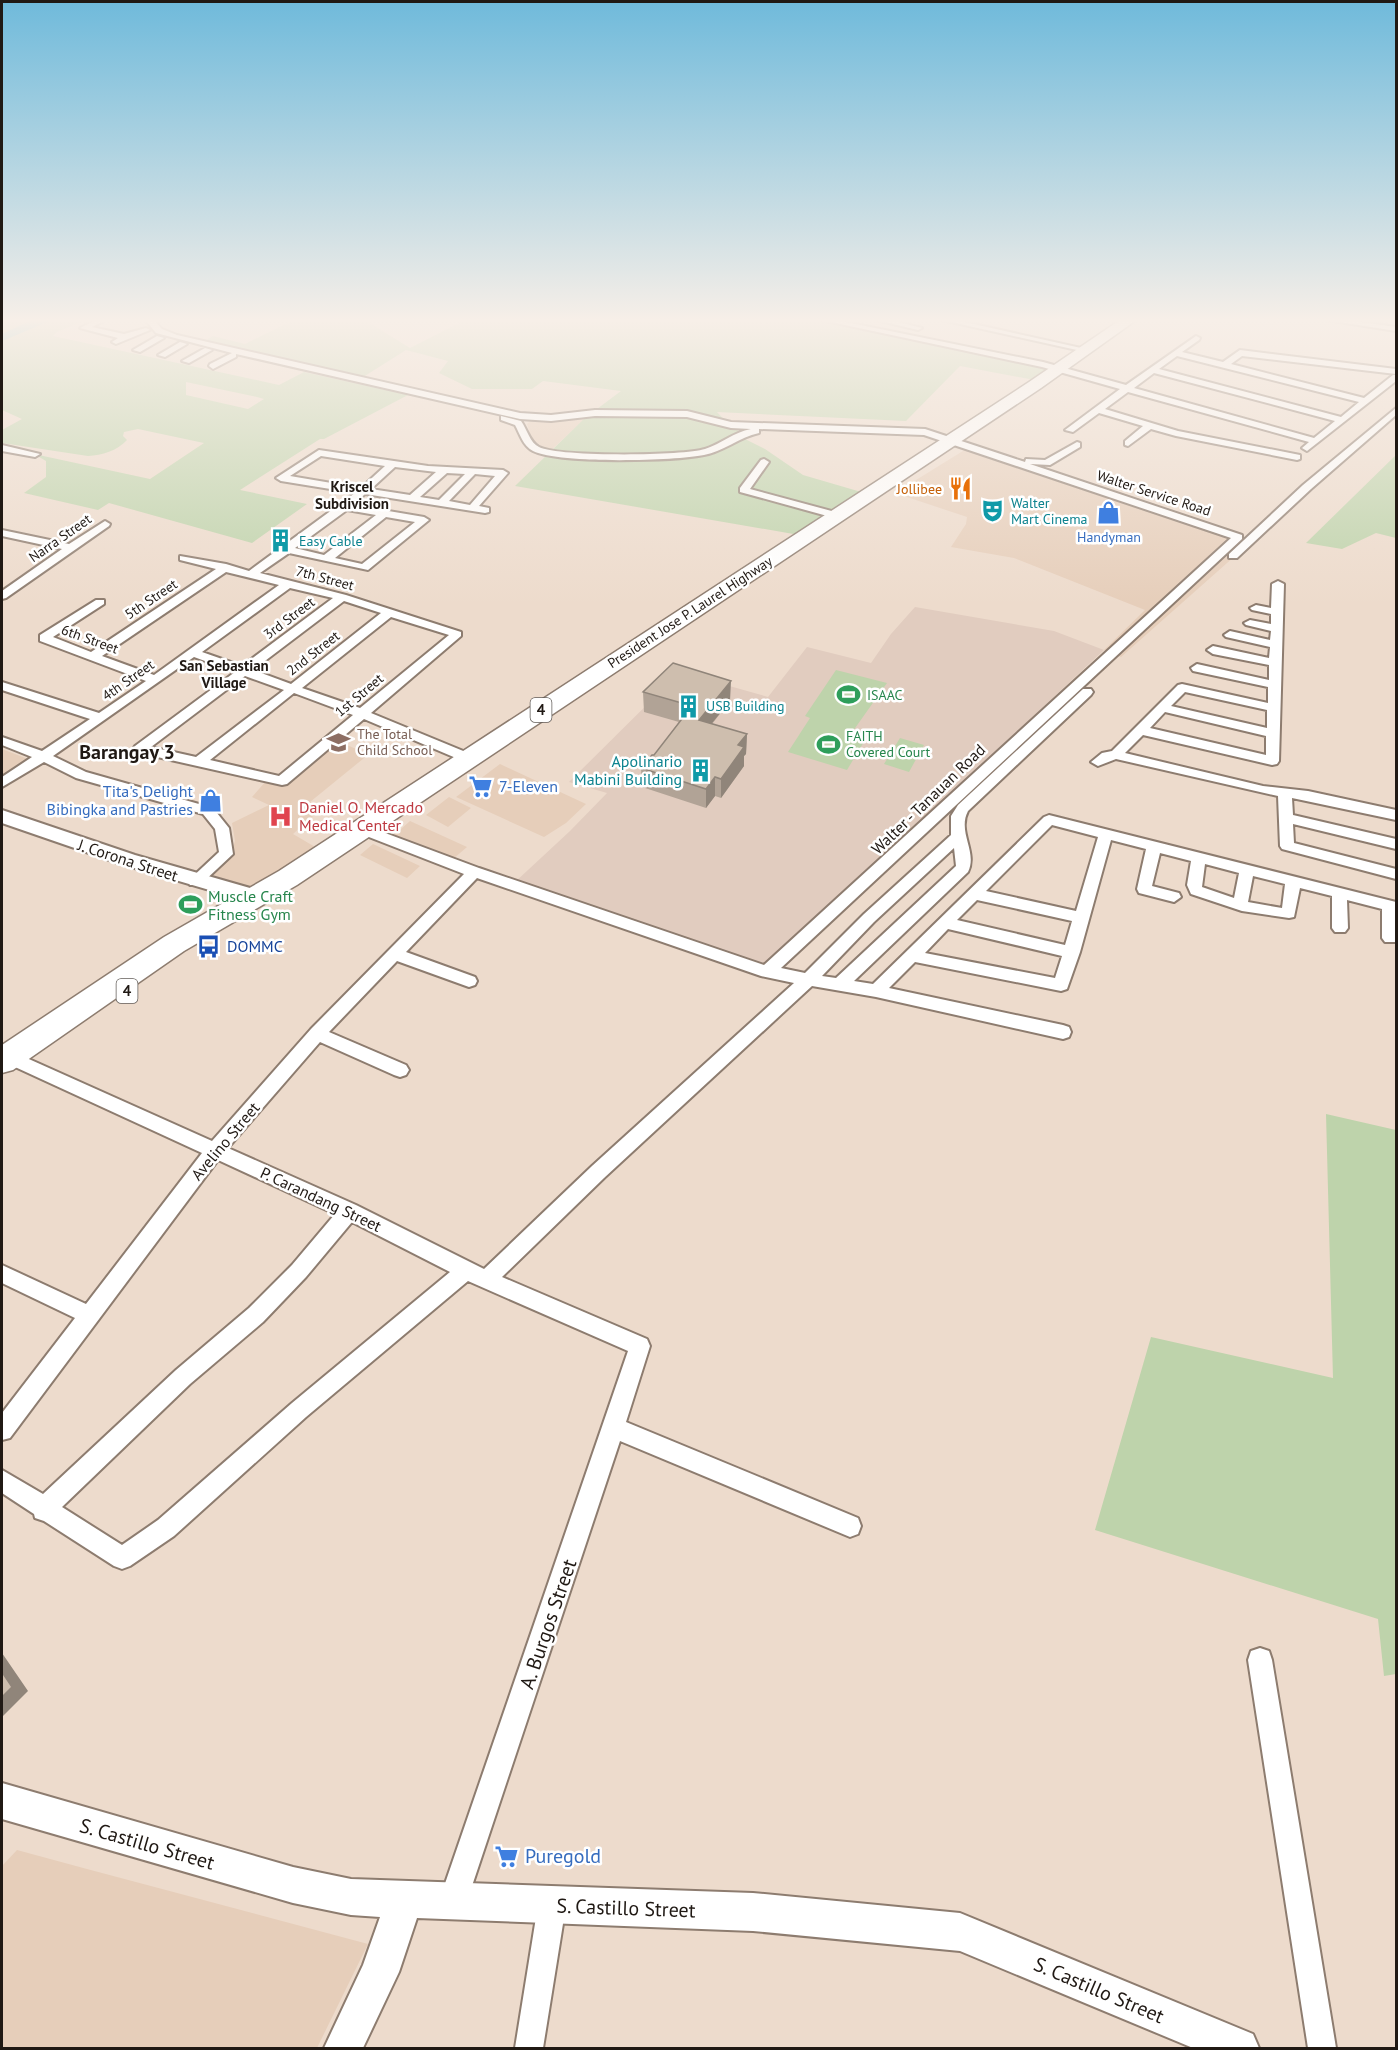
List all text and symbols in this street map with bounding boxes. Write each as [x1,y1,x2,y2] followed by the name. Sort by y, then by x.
[1095,466,1213,520] street label: Walter Service Road
[947,476,973,502] restaurant icon: Jollibee
[315,477,389,513] district label: Kriscel Subdivision
[896,480,942,498] place label: Jollibee
[1011,494,1088,528] place label: Walter Mart Cinema
[980,498,1006,524] theatre icon: Walter Mart Cinema
[1096,500,1122,526] shop icon: Handyman
[25,510,95,566] street label: Narra Street
[268,528,294,554] building icon: Easy Cable
[1077,528,1141,546] place label: Handyman
[299,532,363,550] place label: Easy Cable
[604,552,776,672] street label: President Jose P. Laurel Highway
[294,562,356,594] street label: 7th Street
[121,575,181,623] street label: 5th Street
[260,593,318,643] street label: 3rd Street
[59,620,121,658] street label: 6th Street
[283,627,343,679] street label: 2nd Street
[98,655,158,704] street label: 4th Street
[179,656,269,692] district label: San Sebastian Village
[331,669,387,720] street label: 1st Street
[836,682,862,708] sports icon: ISAAC
[867,686,903,704] place label: ISAAC
[675,693,701,719] building icon: USB Building
[706,697,785,715] place label: USB Building
[530,698,552,722] road number: 4
[357,725,432,759] place label: The Total Child School
[846,727,930,761] place label: FAITH Covered Court
[326,729,352,755] school or university icon: The Total Child School
[815,731,841,757] sports icon: FAITH Covered Court
[79,739,175,765] district label: Barangay 3
[867,740,989,858] street label: Walter - Tanauan Road
[574,751,682,789] place label: Apolinario Mabini Building
[687,757,713,783] building icon: Apolinario Mabini Building
[468,773,494,799] supermarket icon: 7-Eleven
[499,776,558,796] place label: 7-Eleven
[47,781,194,819] place label: Tita's Delight Bibingka and Pastries
[198,787,224,813] shop icon: Tita's Delight Bibingka and Pastries
[299,797,423,835] place label: Daniel O. Mercado Medical Center
[268,803,294,829] hospital icon: Daniel O. Mercado Medical Center
[74,834,181,886] street label: J. Corona Street
[208,886,293,924] place label: Muscle Craft Fitness Gym
[177,892,203,918] sports icon: Muscle Craft Fitness Gym
[196,933,222,959] bus stop icon: DOMMC
[227,936,283,956] place label: DOMMC
[116,979,138,1003] road number: 4
[187,1097,264,1184] street label: Avelino Street
[257,1162,385,1236] street label: P. Carandang Street
[514,1555,582,1692] street label: A. Burgos Street
[77,1812,218,1876] street label: S. Castillo Street
[494,1843,520,1869] supermarket icon: Puregold
[525,1843,601,1869] place label: Puregold
[556,1893,696,1923] street label: S. Castillo Street
[1030,1951,1168,2029] street label: S. Castillo Street

